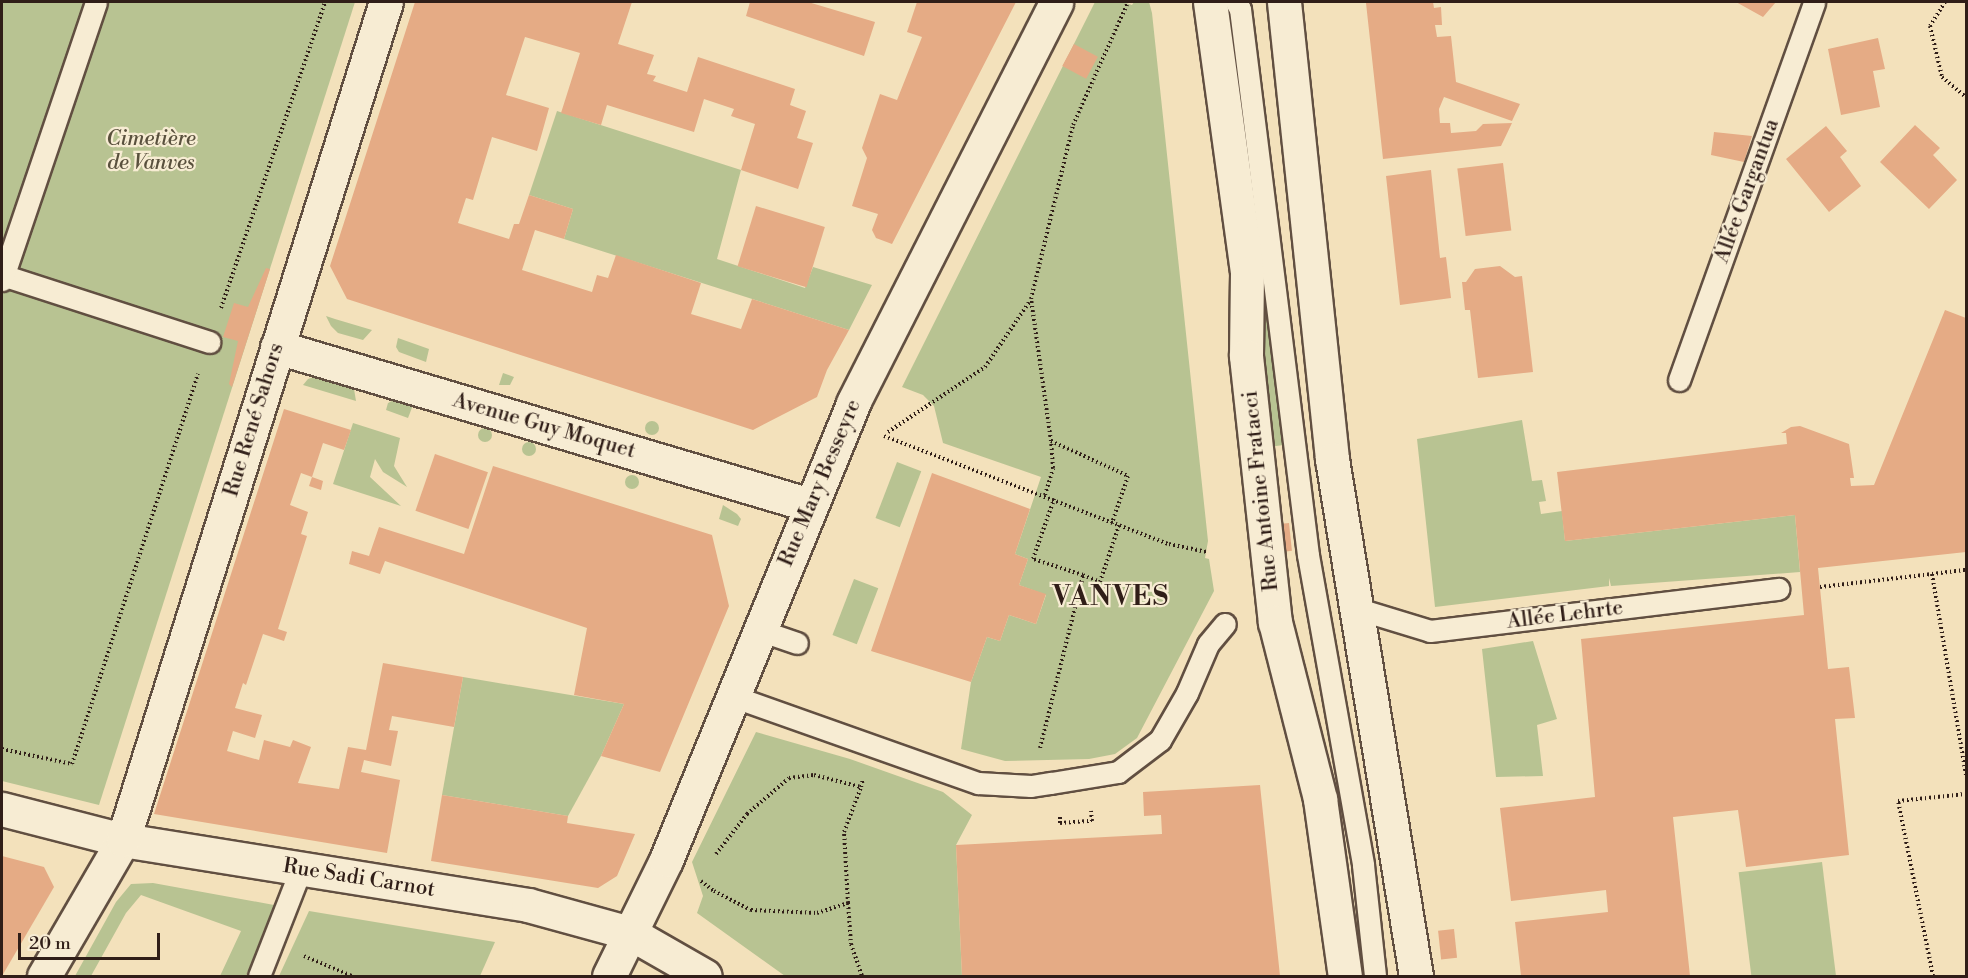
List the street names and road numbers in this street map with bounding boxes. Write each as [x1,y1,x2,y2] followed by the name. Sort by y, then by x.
[1709,116,1785,266] street label: Allée Gargantua
[219,340,289,500] street label: Rue René Sahors
[450,388,638,464] street label: Avenue Guy Moquet
[1238,390,1284,592] street label: Rue Antoine Fratacci
[773,396,867,570] street label: Rue Mary Besseyre
[1505,595,1625,635] street label: Allée Lehrte
[281,854,437,902] street label: Rue Sadi Carnot

